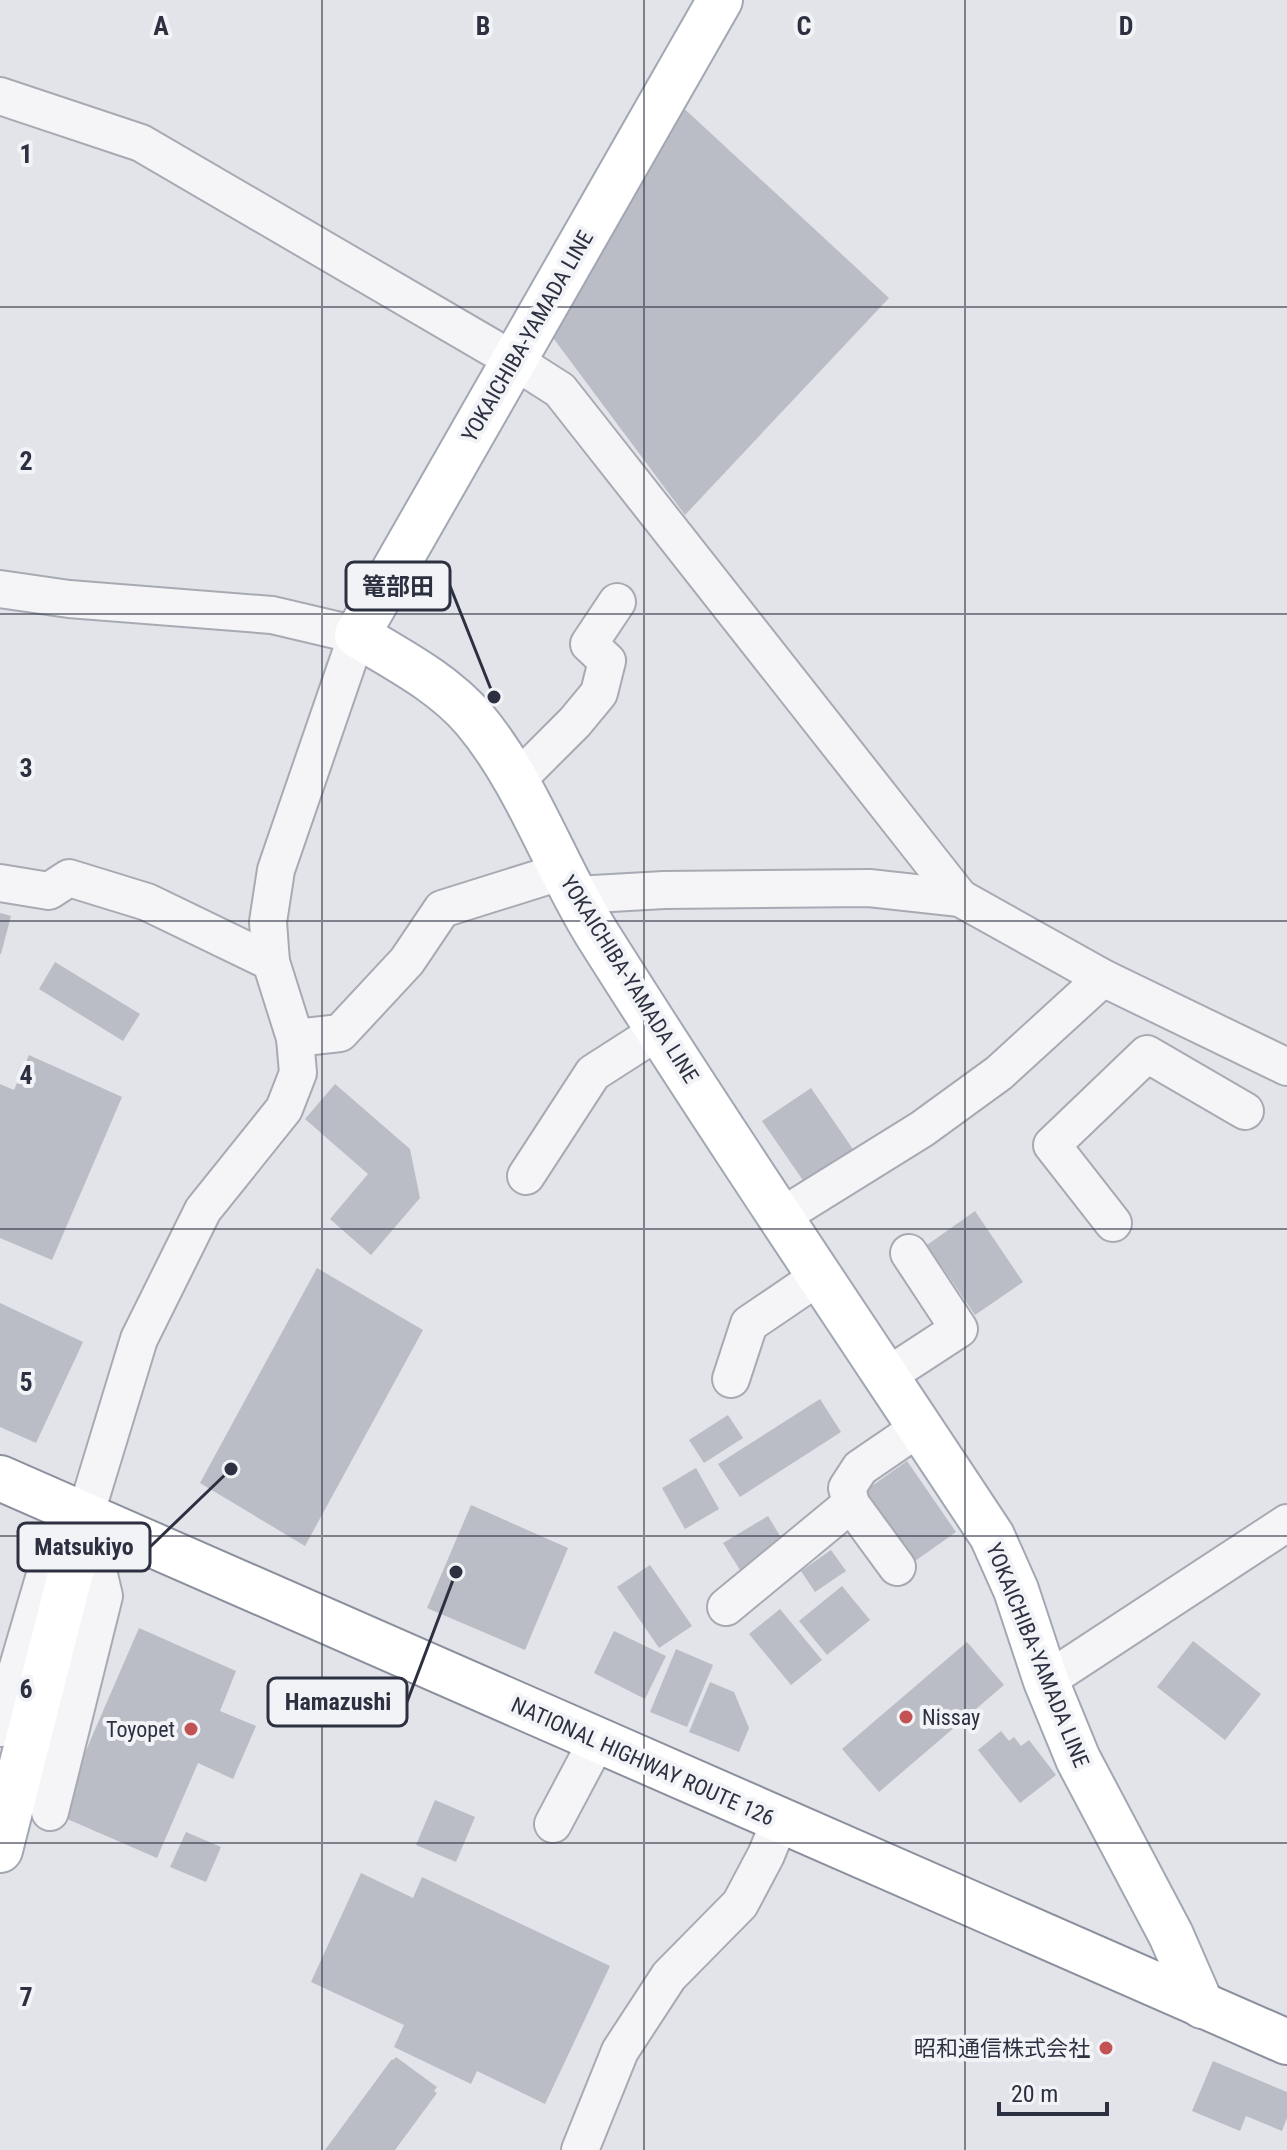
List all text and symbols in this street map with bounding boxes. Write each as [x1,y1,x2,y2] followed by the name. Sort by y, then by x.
[153,11,169,41] text: A
[476,11,490,41] text: B
[797,11,812,41] text: C
[1119,11,1133,41] text: D
[19,139,33,169] text: 1
[457,226,598,446] street label: YOKAICHIBA-YAMADA LINE
[19,446,33,476] text: 2
[346,562,450,610] callout: 篭部田
[362,573,434,601] text: 篭部田
[19,753,33,783] text: 3
[555,871,704,1088] street label: YOKAICHIBA-YAMADA LINE
[19,1060,33,1090] text: 4
[19,1367,33,1397] text: 5
[18,1523,150,1571] callout: Matsukiyo
[34,1533,134,1561] text: Matsukiyo
[981,1539,1094,1771] street label: YOKAICHIBA-YAMADA LINE
[19,1674,33,1704] text: 6
[268,1678,407,1726] callout: Hamazushi
[285,1688,391,1716] text: Hamazushi
[508,1692,778,1831] street label: NATIONAL HIGHWAY ROUTE 126
[922,1705,980,1730] place label: Nissay
[897,1708,915,1726] marker: Nissay
[106,1717,175,1742] place label: Toyopet
[182,1720,200,1738] marker: Toyopet
[19,1982,33,2012] text: 7
[914,2036,1090,2061] place label: 昭和通信株式会社
[1097,2039,1115,2057] marker: 昭和通信株式会社
[999,2066,1107,2116] scale bar
[1011,2080,1058,2108] text: 20 m

